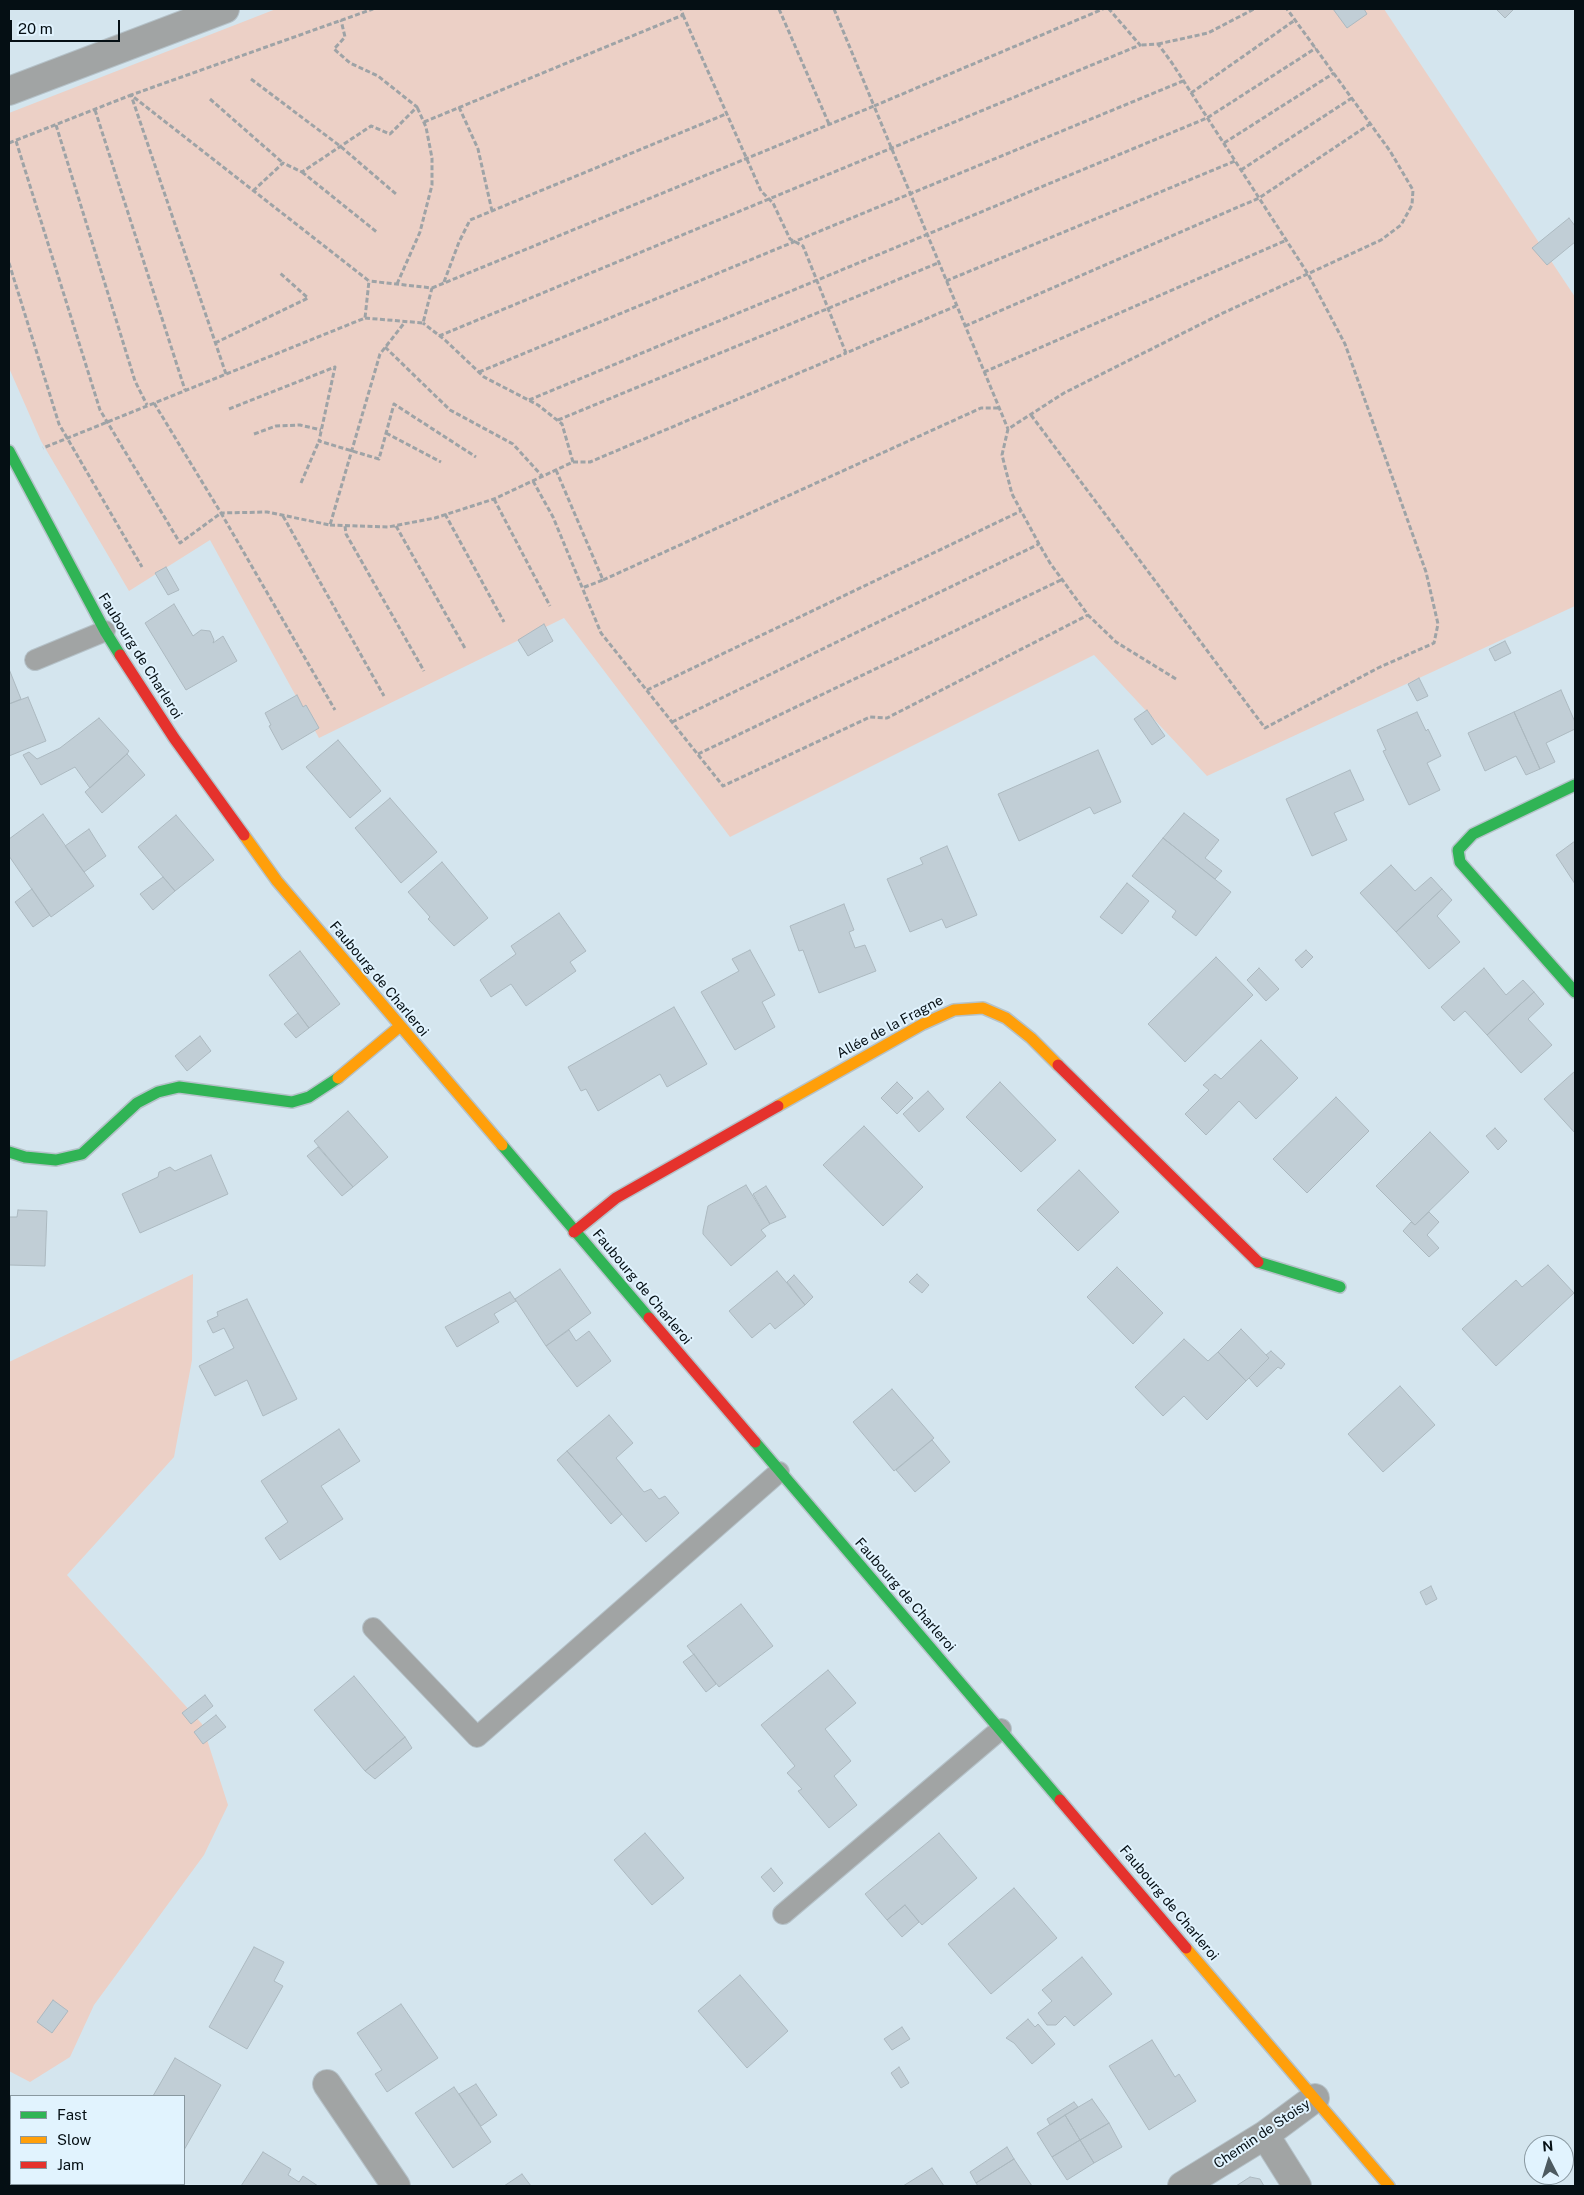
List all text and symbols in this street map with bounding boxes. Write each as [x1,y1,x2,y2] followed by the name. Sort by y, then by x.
[12,10,122,42] scale bar
[18,20,53,37] text: 20 m
[94,590,186,722] street label: Faubourg de Charleroi
[326,918,432,1040] street label: Faubourg de Charleroi
[834,992,946,1062] street label: Allée de la Fragne
[589,1226,695,1348] street label: Faubourg de Charleroi
[851,1535,959,1655] street label: Faubourg de Charleroi
[1116,1842,1222,1964] street label: Faubourg de Charleroi
[10,2095,185,2185] legend
[1211,2096,1313,2172] street label: Chemin de Stoisy
[57,2106,87,2123] text: Fast
[57,2131,91,2148] text: Slow
[1524,2135,1574,2185] north arrow
[1542,2138,1554,2155] text: N
[57,2156,84,2173] text: Jam

